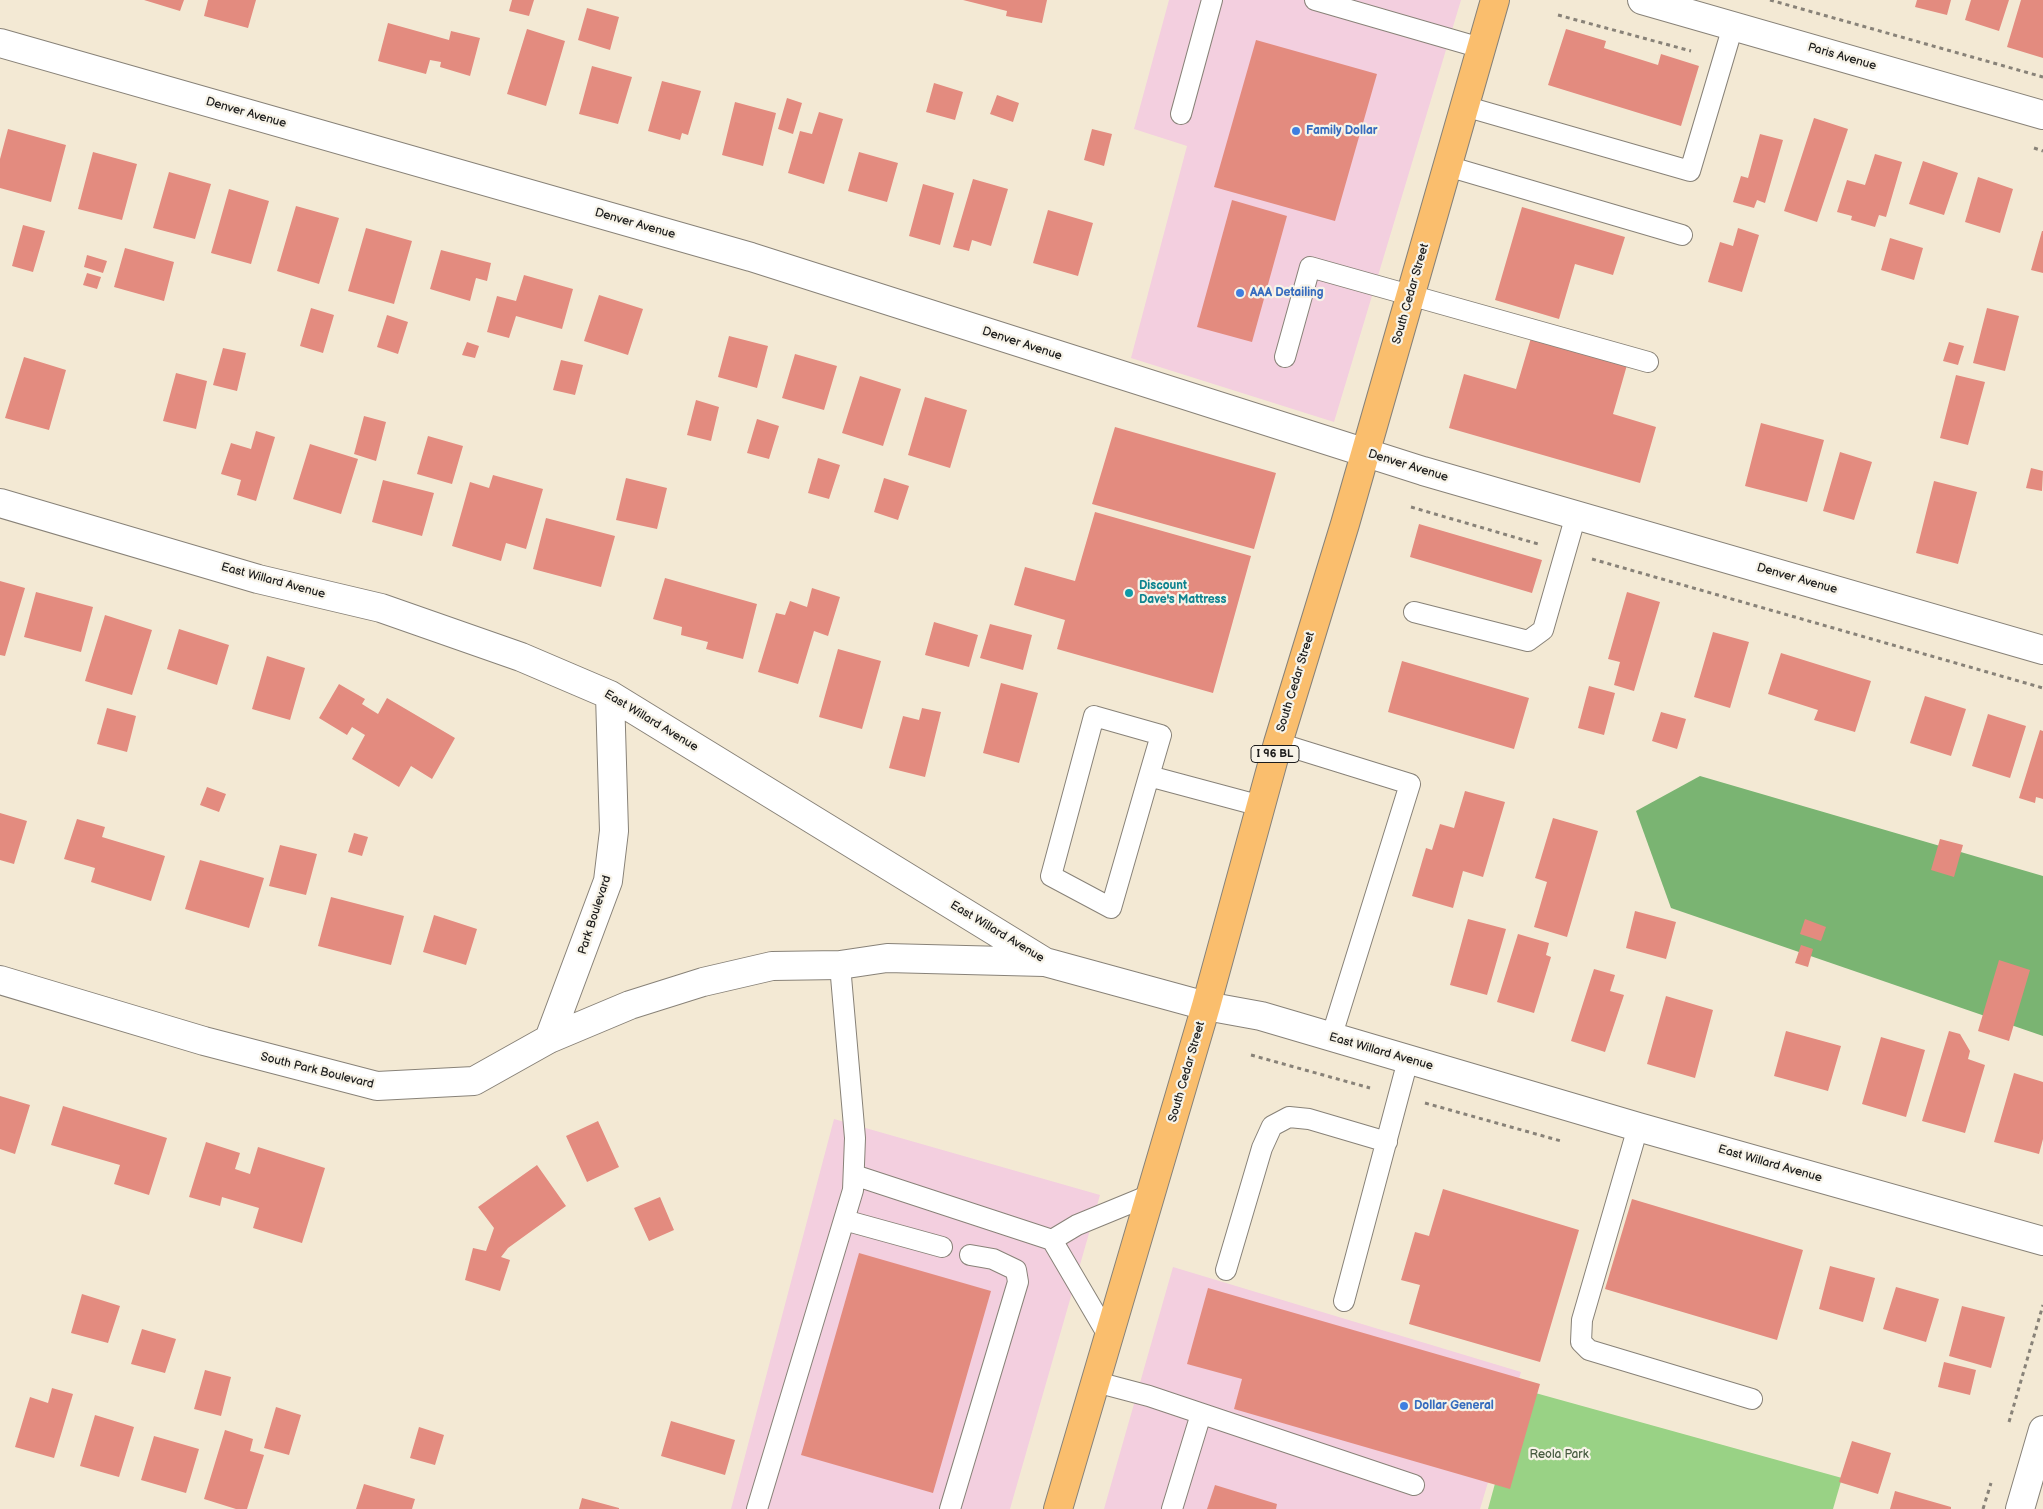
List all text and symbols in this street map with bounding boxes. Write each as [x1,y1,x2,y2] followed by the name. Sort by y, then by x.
[1806,40,1878,74] street label: Paris Avenue
[204,95,288,131] street label: Denver Avenue
[1306,124,1378,138] place label: Family Dollar
[1290,125,1302,137] marker: Family Dollar
[593,206,677,242] street label: Denver Avenue
[1390,242,1432,346] street label: South Cedar Street
[1250,286,1324,300] place label: AAA Detailing
[1234,287,1246,299] marker: AAA Detailing
[980,324,1064,364] street label: Denver Avenue
[1366,447,1450,485] street label: Denver Avenue
[219,560,327,602] street label: East Willard Avenue
[1755,561,1839,597] street label: Denver Avenue
[1139,579,1226,607] place label: Discount Dave's Mattress
[1123,587,1135,599] marker: Discount Dave's Mattress
[1274,630,1318,734] street label: South Cedar Street
[601,687,701,755] street label: East Willard Avenue
[1251,746,1299,762] road number: I 96 BL
[575,874,615,956] street label: Park Boulevard
[947,898,1047,966] street label: East Willard Avenue
[1166,1020,1208,1124] street label: South Cedar Street
[1327,1030,1435,1074] street label: East Willard Avenue
[259,1050,375,1092] street label: South Park Boulevard
[1716,1142,1824,1186] street label: East Willard Avenue
[1414,1399,1494,1413] place label: Dollar General
[1398,1400,1410,1412] marker: Dollar General
[1529,1448,1589,1462] park label: Reola Park

